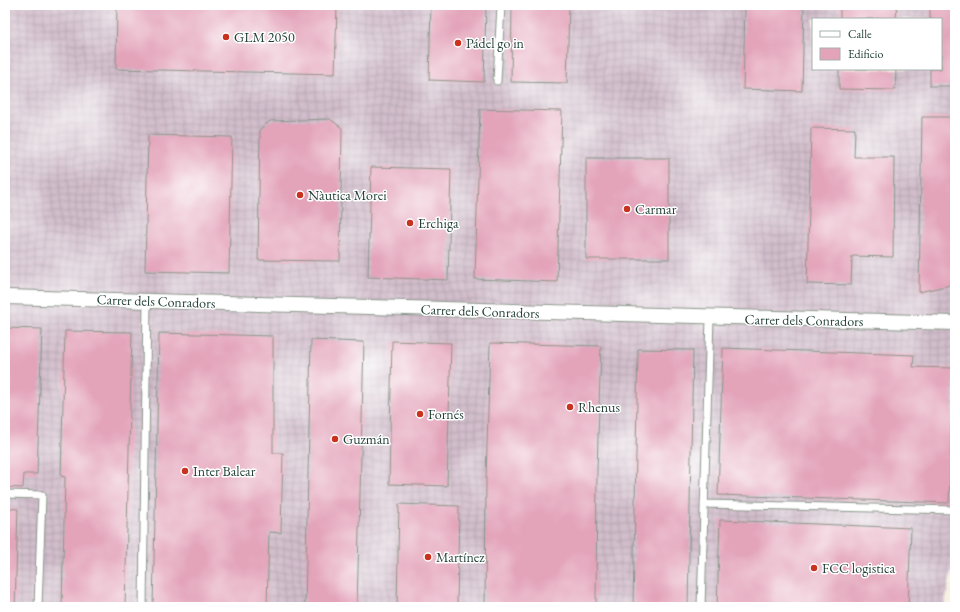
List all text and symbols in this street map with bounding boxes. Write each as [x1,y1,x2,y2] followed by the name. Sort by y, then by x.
[812,18,942,70] legend
[848,26,872,42] text: Calle
[234,28,295,46] place label: GLM 2050
[221,32,231,42] marker: GLM 2050
[466,34,525,52] place label: Pádel go in
[453,38,463,48] marker: Pádel go in
[848,46,884,62] text: Edificio
[308,186,387,204] place label: Nàutica Morei
[295,190,305,200] marker: Nàutica Morei
[635,200,677,218] place label: Carmar
[622,204,632,214] marker: Carmar
[418,214,459,232] place label: Erchiga
[405,218,415,228] marker: Erchiga
[96,290,216,312] street label: Carrer dels Conradors
[420,300,540,322] street label: Carrer dels Conradors
[744,310,864,330] street label: Carrer dels Conradors
[578,398,620,416] place label: Rhenus
[565,402,575,412] marker: Rhenus
[428,405,464,423] place label: Fornés
[415,409,425,419] marker: Fornés
[343,430,390,448] place label: Guzmán
[330,434,340,444] marker: Guzmán
[193,462,256,480] place label: Inter Balear
[180,466,190,476] marker: Inter Balear
[436,548,485,566] place label: Martínez
[423,552,433,562] marker: Martínez
[822,559,895,577] place label: FCC logistica
[809,563,819,573] marker: FCC logistica

